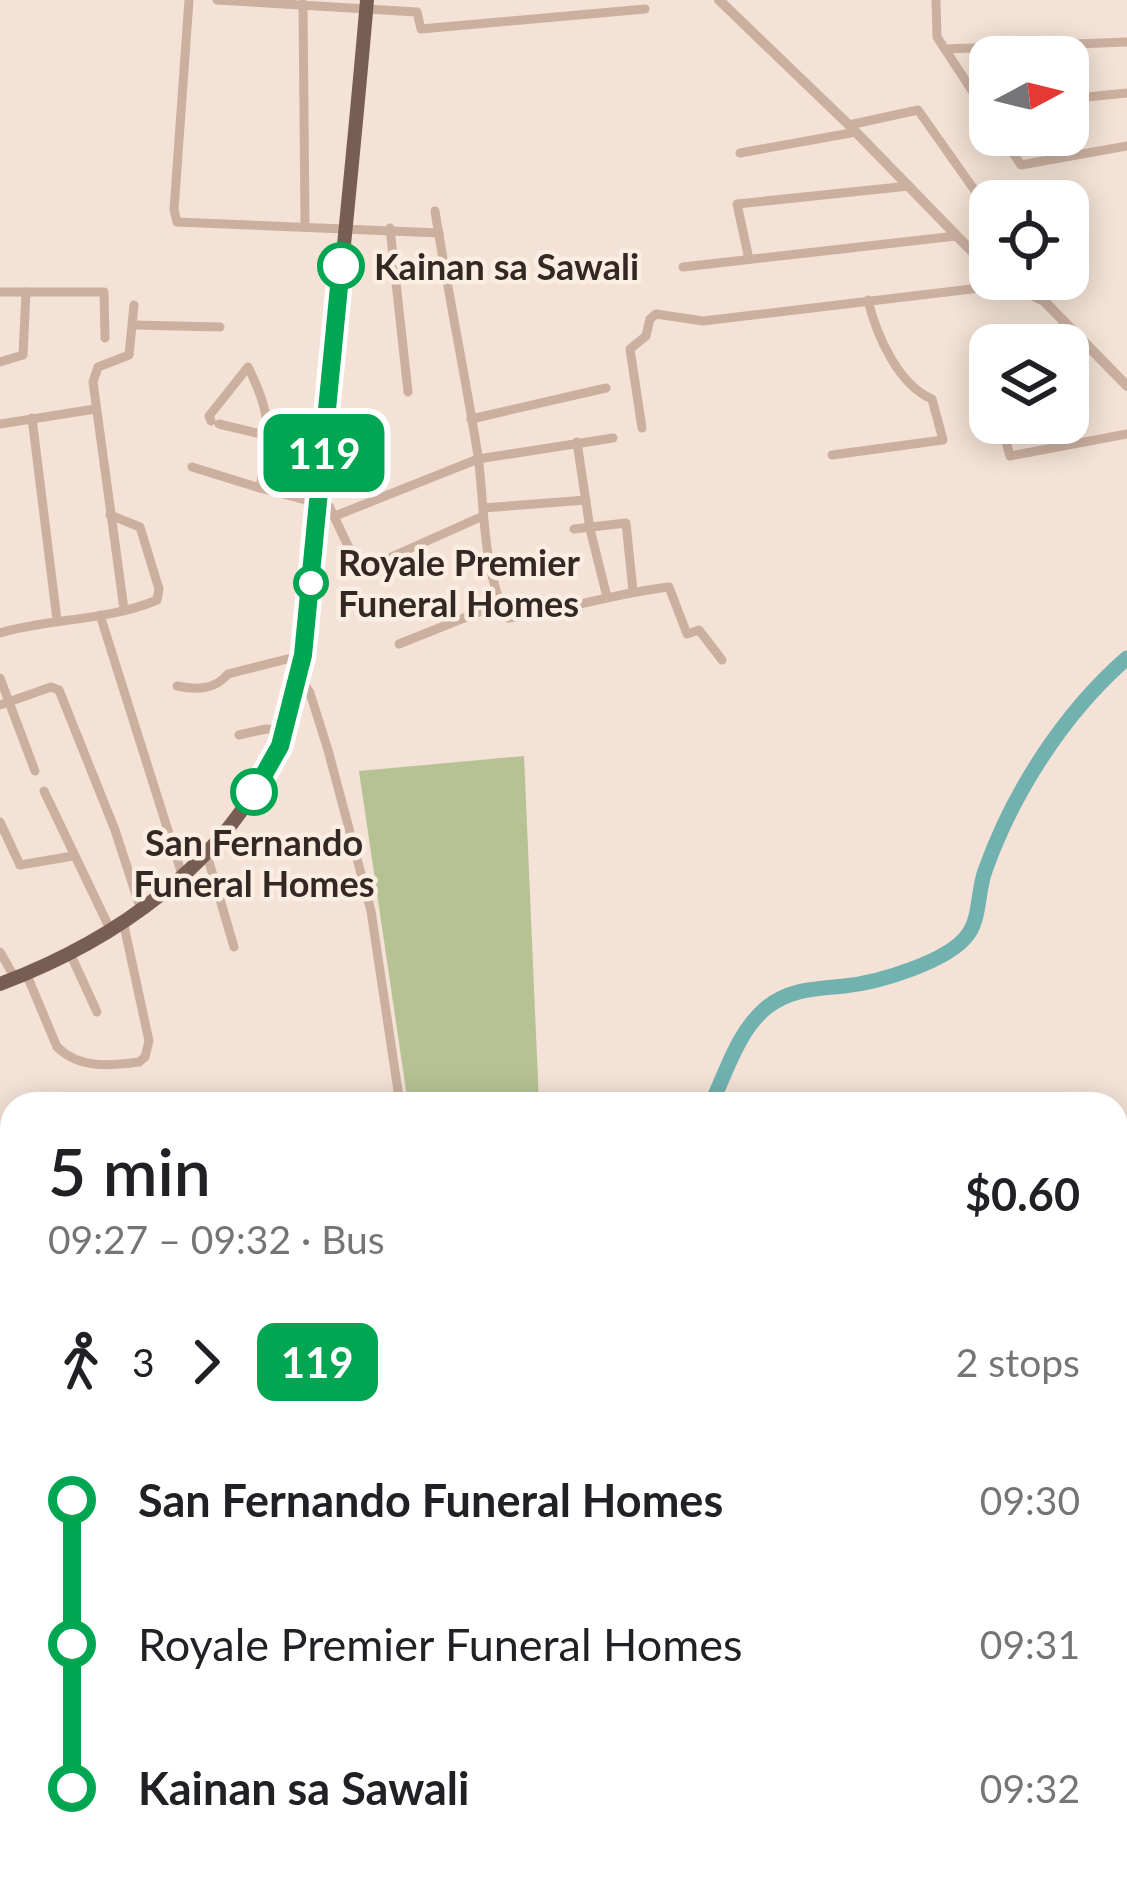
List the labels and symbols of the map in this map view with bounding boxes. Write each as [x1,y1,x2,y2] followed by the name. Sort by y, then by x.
[969,36,1089,156] north arrow
[319,244,363,288] marker: Kainan sa Sawali
[374,244,639,288] place label: Kainan sa Sawali
[255,414,393,492] line badge: 119
[338,540,580,625] place label: Royale Premier Funeral Homes
[295,567,327,599] marker: Royale Premier Funeral Homes
[232,770,276,814] marker: San Fernando Funeral Homes
[133,820,375,905] place label: San Fernando Funeral Homes

